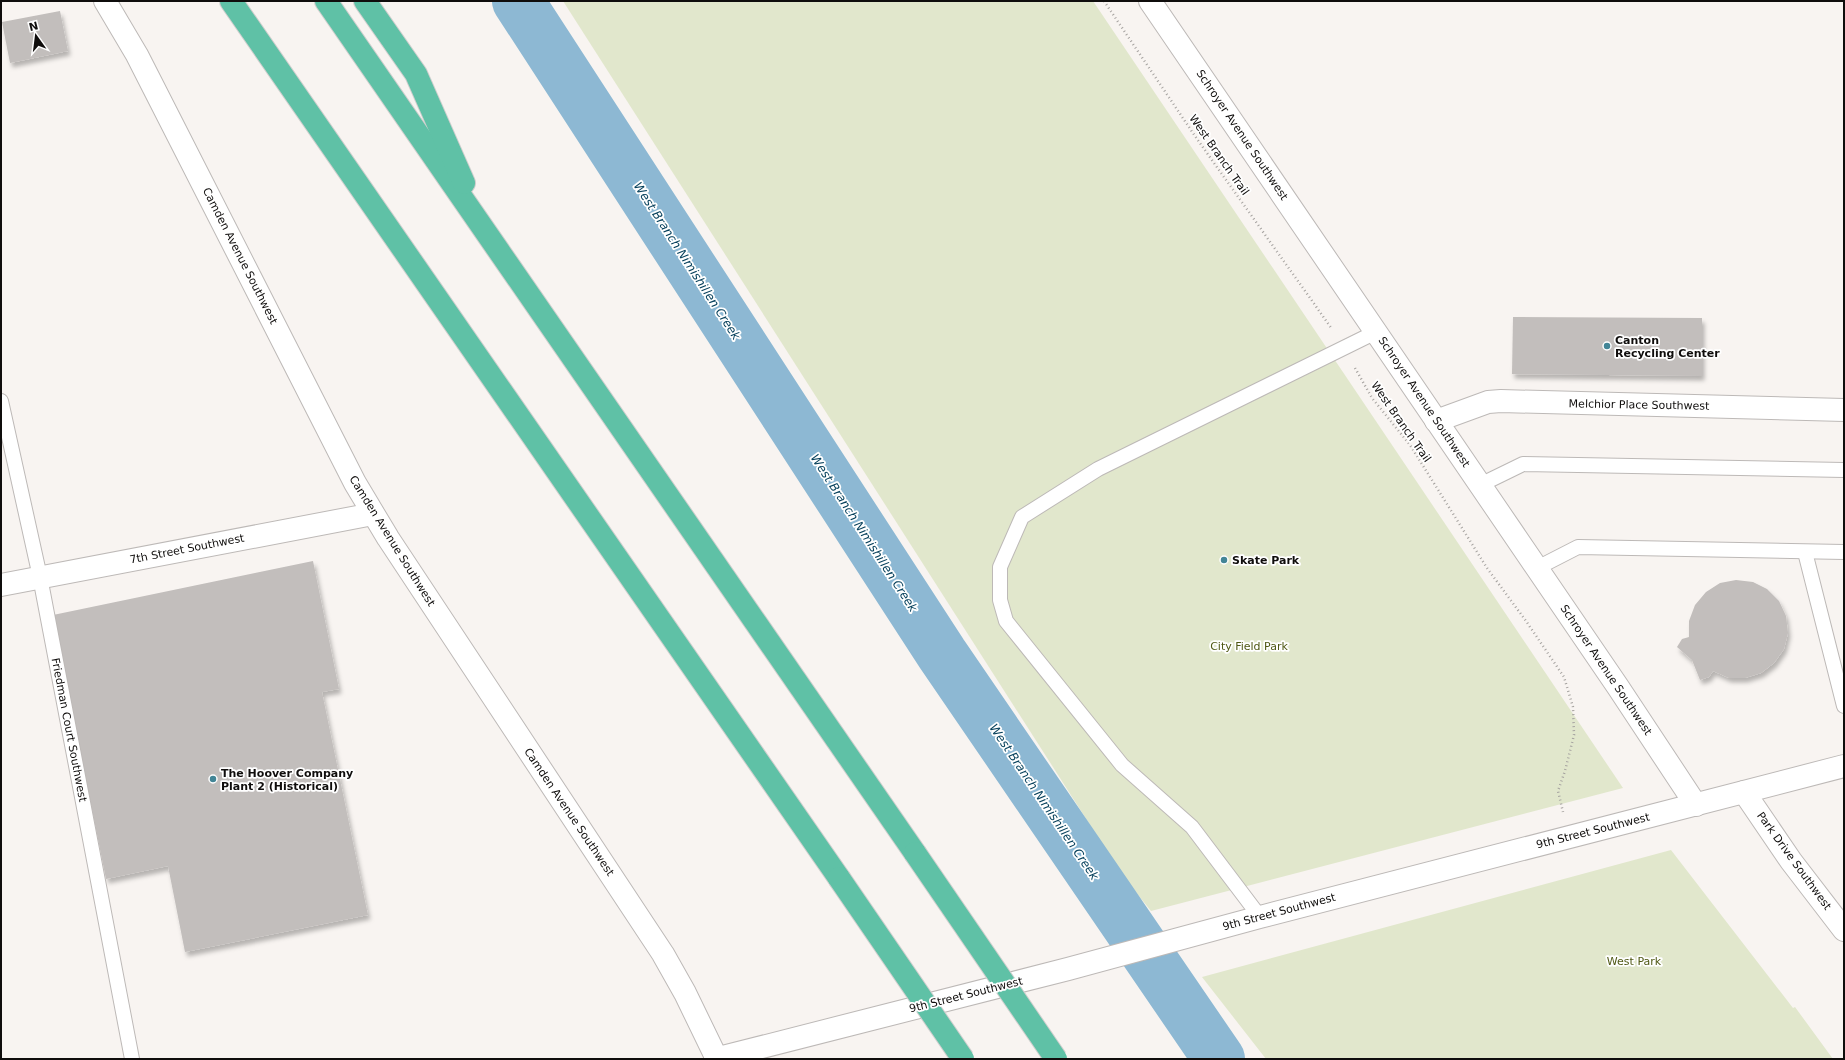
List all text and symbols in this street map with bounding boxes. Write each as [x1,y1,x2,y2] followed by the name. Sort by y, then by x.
[16,16,56,56] north arrow
[28,19,40,34] text: N
[1193,67,1291,203] street label: Schroyer Avenue Southwest
[1186,112,1252,198] street label: West Branch Trail
[631,180,744,343] water label: West Branch Nimishillen Creek
[200,186,280,327] street label: Camden Avenue Southwest
[1375,334,1473,470] street label: Schroyer Avenue Southwest
[1615,334,1720,360] place label: Canton Recycling Center
[1602,341,1612,351] marker: Canton Recycling Center
[1368,379,1434,465] street label: West Branch Trail
[1569,397,1710,413] street label: Melchior Place Southwest
[808,452,921,615] water label: West Branch Nimishillen Creek
[346,473,438,609] street label: Camden Avenue Southwest
[129,531,246,566] street label: 7th Street Southwest
[1232,554,1300,567] place label: Skate Park
[1219,555,1229,565] marker: Skate Park
[1557,602,1655,738] street label: Schroyer Avenue Southwest
[1210,640,1288,653] park label: City Field Park
[49,657,89,804] street label: Friedman Court Southwest
[986,721,1102,884] water label: West Branch Nimishillen Creek
[521,746,617,879] street label: Camden Avenue Southwest
[221,767,353,793] place label: The Hoover Company Plant 2 (Historical)
[208,774,218,784] marker: The Hoover Company Plant 2 (Historical)
[1754,809,1834,913] street label: Park Drive Southwest
[1535,810,1652,851] street label: 9th Street Southwest
[1221,890,1338,933] street label: 9th Street Southwest
[1607,955,1662,968] park label: West Park
[908,974,1025,1015] street label: 9th Street Southwest

